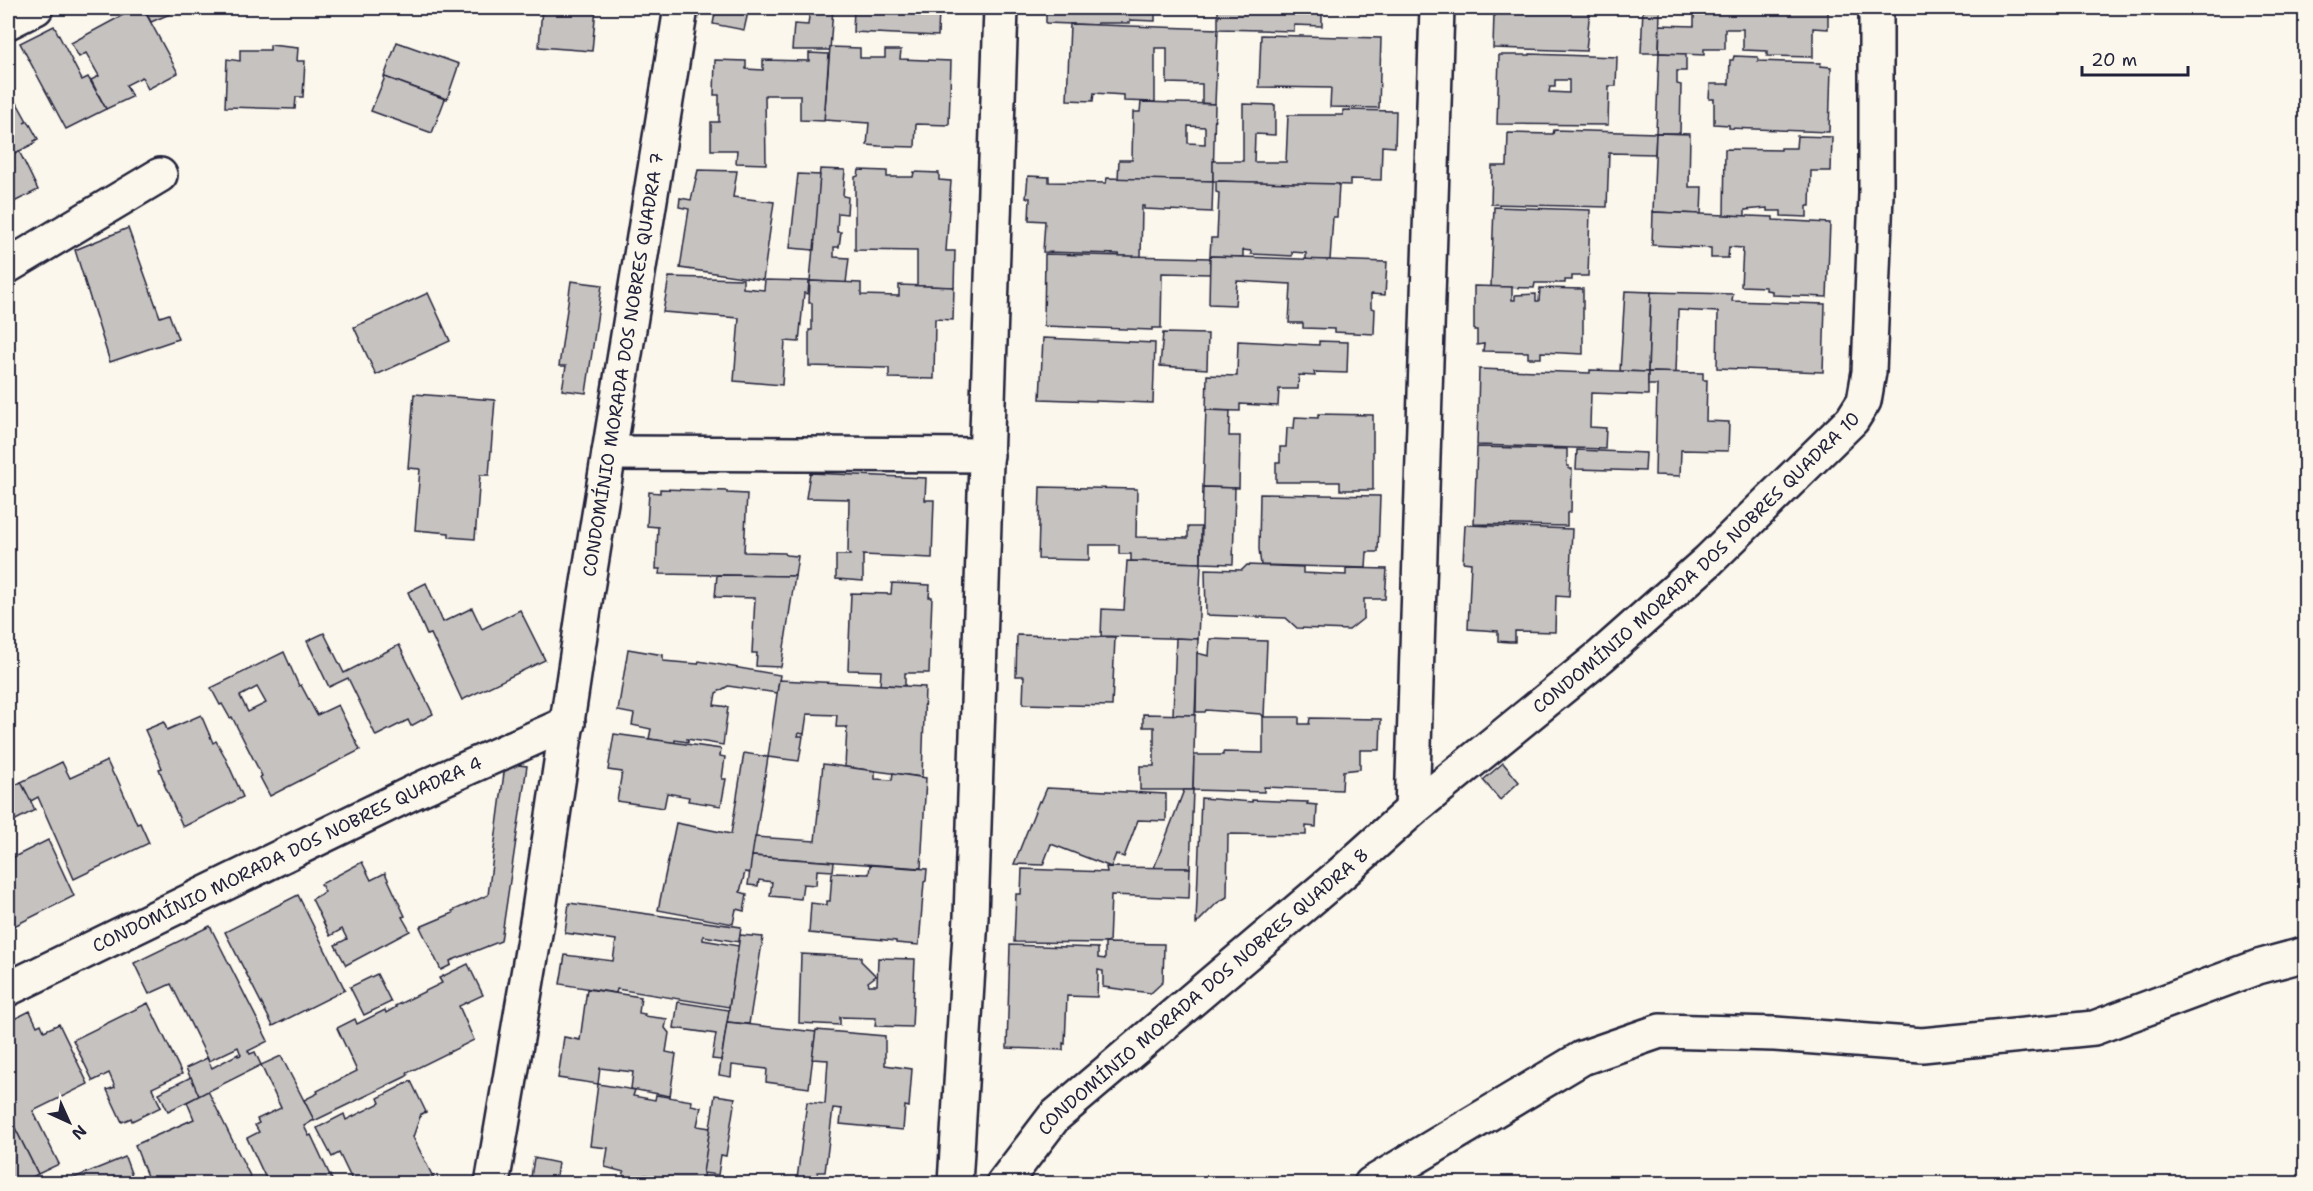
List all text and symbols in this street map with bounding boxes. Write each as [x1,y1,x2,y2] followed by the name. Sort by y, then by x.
[2082,39,2188,77] scale bar
[2091,48,2137,72] text: 20 m
[577,151,669,578] street label: CONDOMÍNIO MORADA DOS NOBRES QUADRA 7
[1528,408,1866,719] street label: CONDOMÍNIO MORADA DOS NOBRES QUADRA 10
[88,751,486,958] street label: CONDOMÍNIO MORADA DOS NOBRES QUADRA 4
[1032,843,1374,1140] street label: CONDOMÍNIO MORADA DOS NOBRES QUADRA 8
[39,1092,99,1152] north arrow
[67,1120,91,1144] text: N

